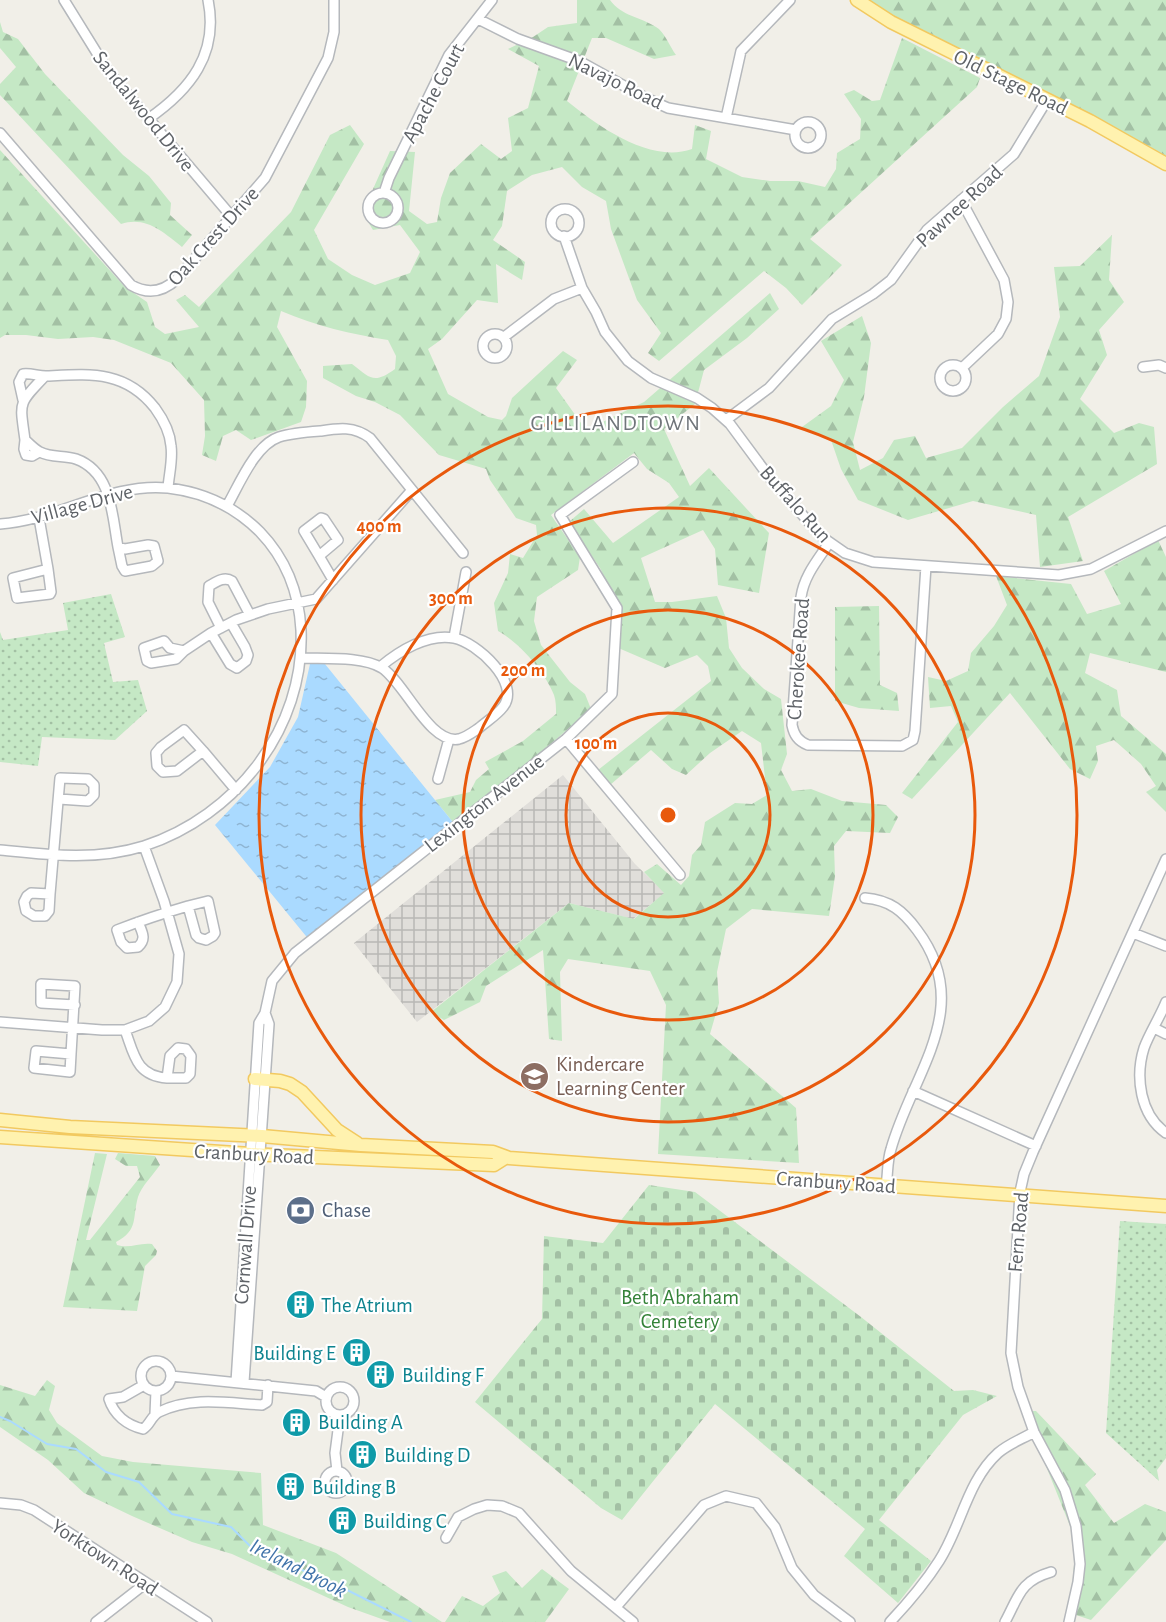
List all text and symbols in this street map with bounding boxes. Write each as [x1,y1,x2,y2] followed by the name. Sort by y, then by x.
[399,40,468,146] street label: Apache Court
[950,46,1071,119] street label: Old Stage Road
[89,47,198,175] street label: Sandalwood Drive
[565,49,667,113] street label: Navajo Road
[912,161,1007,251] street label: Pawnee Road
[164,183,263,290] street label: Oak Crest Drive
[530,412,702,434] district label: GILLILANDTOWN
[756,462,835,547] street label: Buffalo Run
[29,481,135,528] street label: Village Drive
[356,518,402,536] text: 400 m
[429,590,473,608] text: 300 m
[784,597,813,721] street label: Cherokee Road
[501,662,545,680] text: 200 m
[575,735,617,753] text: 100 m
[421,750,548,856] street label: Lexington Avenue
[658,805,678,825] centre of rings
[556,1054,685,1099] place label: Kindercare Learning Center
[519,1060,551,1092] school or university icon: Kindercare Learning Center
[194,1141,315,1168] street label: Cranbury Road
[775,1168,897,1197] street label: Cranbury Road
[231,1185,260,1305] street label: Cornwall Drive
[1005,1191,1032,1273] street label: Fern Road
[285,1194,317,1226] bank icon: Chase
[322,1200,371,1221] place label: Chase
[621,1287,739,1332] park label: Beth Abraham Cemetery
[284,1289,316,1321] building icon: The Atrium
[321,1295,413,1316] place label: The Atrium
[341,1337,373,1369] building icon: Building E
[253,1343,336,1364] place label: Building E
[365,1359,397,1391] building icon: Building F
[402,1365,485,1386] place label: Building F
[281,1406,313,1438] building icon: Building A
[318,1412,403,1433] place label: Building A
[347,1439,379,1471] building icon: Building D
[384,1445,470,1466] place label: Building D
[275,1471,307,1503] building icon: Building B
[312,1477,396,1498] place label: Building B
[326,1505,358,1537] building icon: Building C
[363,1511,447,1532] place label: Building C
[47,1515,162,1600] street label: Yorktown Road
[247,1534,351,1602] water label: Ireland Brook

